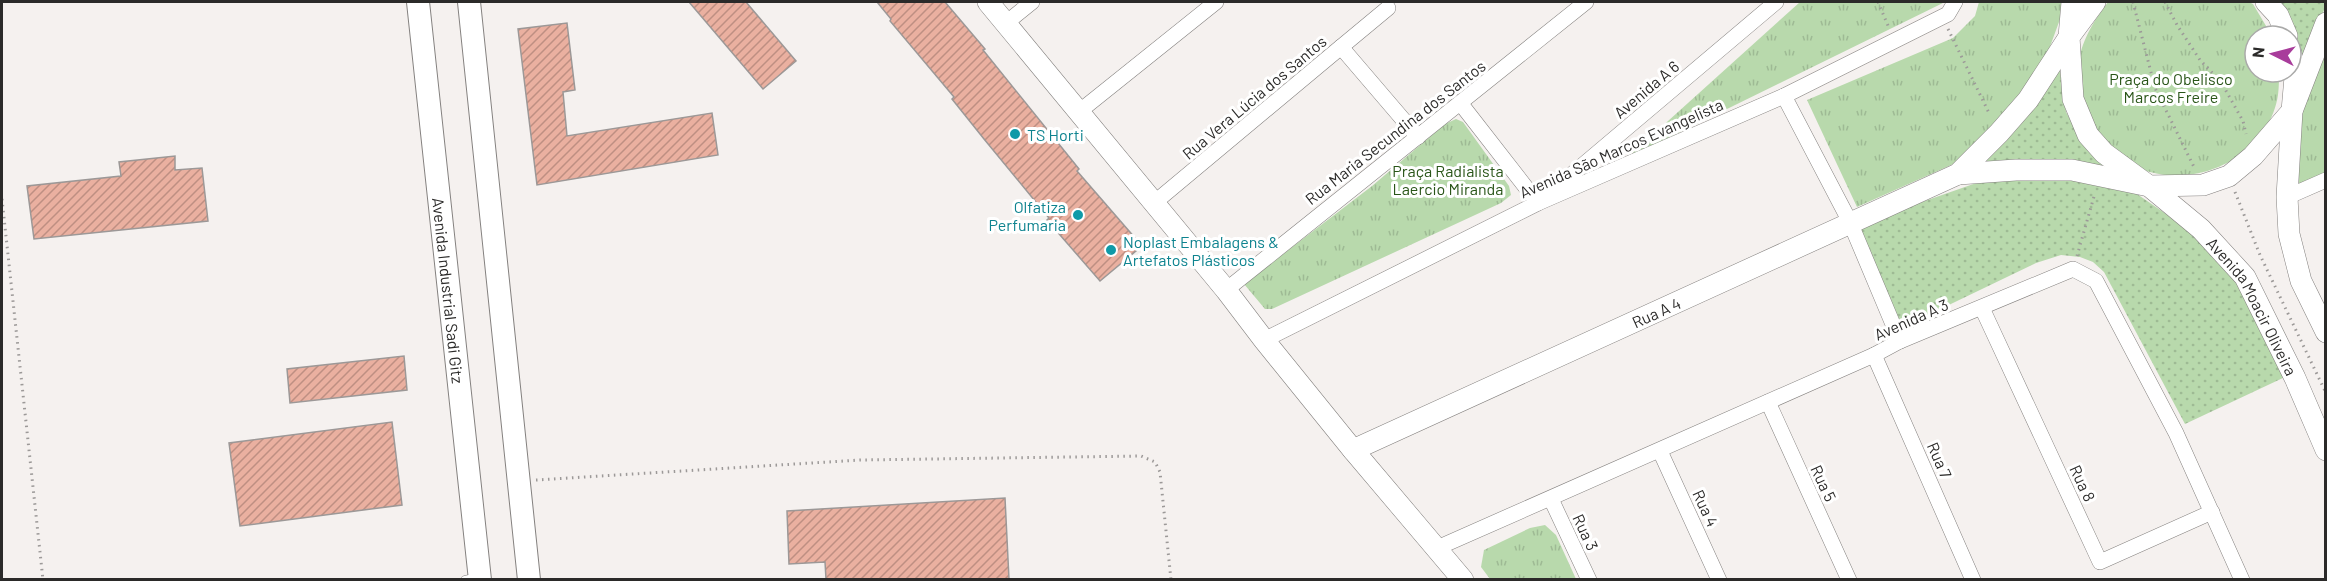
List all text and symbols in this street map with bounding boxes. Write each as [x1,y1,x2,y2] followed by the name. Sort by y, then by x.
[2243,24,2303,84] north arrow
[1178,31,1330,163] street label: Rua Vera Lúcia dos Santos
[2248,46,2268,59] text: N
[1301,56,1489,208] street label: Rua Maria Secundina dos Santos
[1610,56,1682,122] street label: Avenida A 6
[2109,69,2233,106] park label: Praça do Obelisco Marcos Freire
[1516,94,1726,202] street label: Avenida São Marcos Evangelista
[1027,125,1084,144] place label: TS Horti
[1008,127,1022,141] marker: TS Horti
[1392,161,1504,198] park label: Praça Radialista Laercio Miranda
[430,196,468,384] street label: Avenida Industrial Sadi Gitz
[988,197,1066,234] place label: Olfatiza Perfumaria
[1071,208,1085,222] marker: Olfatiza Perfumaria
[1123,232,1279,269] place label: Noplast Embalagens & Artefatos Plásticos
[2203,233,2302,378] street label: Avenida Moacir Oliveira
[1104,243,1118,257] marker: Noplast Embalagens & Artefatos Plásticos
[1629,292,1683,331] street label: Rua A 4
[1871,294,1951,344] street label: Avenida A 3
[1924,439,1956,481] street label: Rua 7
[1807,462,1841,504] street label: Rua 5
[2066,462,2100,504] street label: Rua 8
[1689,487,1723,529] street label: Rua 4
[1569,511,1603,553] street label: Rua 3

